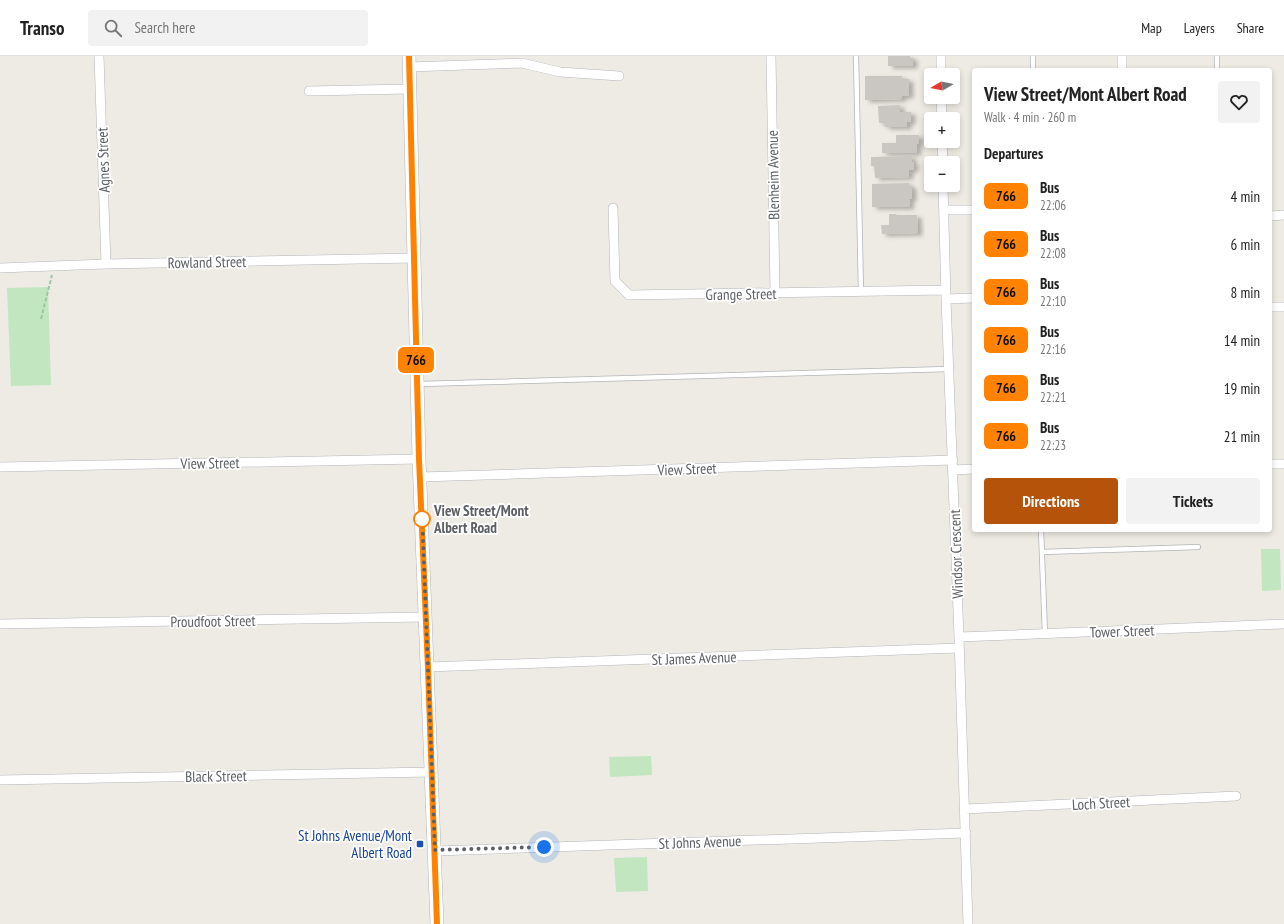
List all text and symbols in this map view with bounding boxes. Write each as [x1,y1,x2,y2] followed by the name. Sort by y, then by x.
[88,10,368,46] search box
[20,16,64,40] text: Transo
[102,17,124,39] icon: search
[134,18,195,37] text: Search here
[1141,19,1162,37] text: Map
[1184,19,1215,37] text: Layers
[1237,19,1264,37] text: Share
[924,68,960,104] north arrow
[924,68,960,192] map controls
[1218,81,1260,123] button: heart
[984,82,1187,106] text: View Street/Mont Albert Road
[984,109,1076,126] text: Walk · 4 min · 260 m
[924,112,960,148] button: +
[92,127,114,193] street label: Agnes Street
[763,130,783,220] street label: Blenheim Avenue
[984,144,1043,163] text: Departures
[924,156,960,192] button: −
[1040,178,1059,197] text: Bus
[996,187,1016,205] text: 766
[1230,187,1260,206] text: 4 min
[1040,197,1066,214] text: 22:06
[1040,226,1059,245] text: Bus
[996,235,1016,253] text: 766
[1230,235,1260,254] text: 6 min
[1040,245,1066,262] text: 22:08
[168,252,246,272] street label: Rowland Street
[1040,274,1059,293] text: Bus
[996,283,1016,301] text: 766
[1230,283,1260,302] text: 8 min
[705,284,777,304] street label: Grange Street
[1040,293,1066,310] text: 22:10
[1040,322,1059,341] text: Bus
[996,331,1016,349] text: 766
[1224,331,1260,350] text: 14 min
[1040,341,1066,358] text: 22:16
[393,347,439,373] line badge: 766
[406,351,426,369] text: 766
[1040,370,1059,389] text: Bus
[996,379,1016,397] text: 766
[1224,379,1260,398] text: 19 min
[1040,389,1066,406] text: 22:21
[1040,418,1059,437] text: Bus
[996,427,1016,445] text: 766
[1224,427,1260,446] text: 21 min
[1040,437,1066,454] text: 22:23
[179,453,240,473] street label: View Street
[656,458,717,480] street label: View Street
[984,478,1118,524] button: Directions
[1126,478,1260,524] button: Tickets
[433,501,529,537] place label: View Street/Mont Albert Road
[945,509,967,599] street label: Windsor Crescent
[413,510,431,528] marker: View Street/Mont Albert Road
[170,611,256,631] street label: Proudfoot Street
[1089,620,1155,642] street label: Tower Street
[651,647,737,669] street label: St James Avenue
[185,766,247,786] street label: Black Street
[1071,792,1131,814] street label: Loch Street
[298,826,412,862] place label: St Johns Avenue/Mont Albert Road
[658,831,742,853] street label: St Johns Avenue
[534,837,554,857] your location
[415,839,425,849] marker: St Johns Avenue/Mont Albert Road

